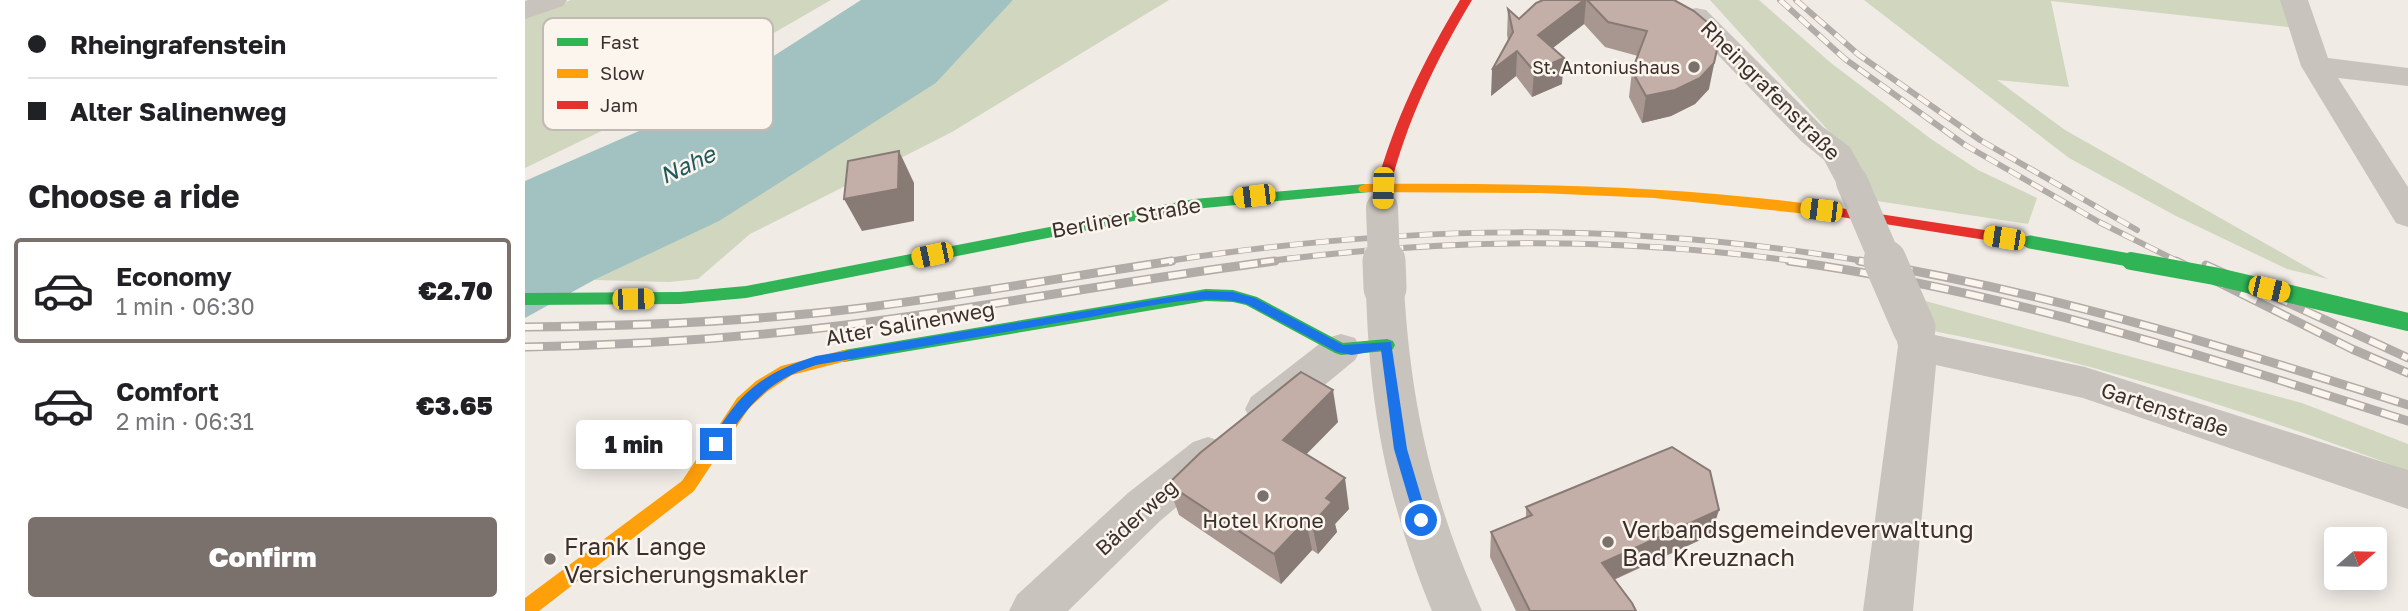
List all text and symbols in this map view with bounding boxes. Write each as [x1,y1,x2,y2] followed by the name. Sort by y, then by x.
[1696,15,1846,165] street label: Rheingrafenstraße
[543,18,773,130] legend
[70,29,286,60] text: Rheingrafenstein
[600,30,639,53] text: Fast
[1532,56,1680,78] place label: St. Antoniushaus
[1686,59,1702,75] marker: St. Antoniushaus
[600,61,645,84] text: Slow
[600,93,638,116] text: Jam
[70,96,286,127] text: Alter Salinenweg
[655,138,721,189] water label: Nahe
[1372,167,1395,209] car
[28,177,240,215] text: Choose a ride
[1232,183,1277,209] car
[1049,191,1203,243] street label: Berliner Straße
[1799,197,1844,223] car
[1982,224,2027,252] car
[910,240,955,270] car
[32,259,95,322] icon: car
[116,261,232,292] text: Economy
[2247,274,2292,304] car
[418,275,493,306] text: €2.70
[612,288,655,310] car
[116,292,255,320] text: 1 min · 06:30
[823,295,997,351] street label: Alter Salinenweg
[32,374,95,437] icon: car
[116,376,219,407] text: Comfort
[2098,376,2232,442] street label: Gartenstraße
[416,390,493,421] text: €3.65
[116,407,254,435] text: 2 min · 06:31
[576,420,691,468] callout: 1 min
[700,428,732,460] route end
[605,430,663,458] text: 1 min
[1090,473,1182,561] street label: Bäderweg
[1255,488,1271,504] marker: Hotel Krone
[1405,504,1437,536] route start
[1202,507,1324,533] place label: Hotel Krone
[1622,514,1974,571] place label: Verbandsgemeindeverwaltung Bad Kreuznach
[28,517,497,597] button: Confirm
[2324,527,2387,590] north arrow
[2324,527,2387,590] map controls
[564,531,808,588] place label: Frank Lange Versicherungsmakler
[1600,534,1616,550] marker: Verbandsgemeindeverwaltung Bad Kreuznach
[542,551,558,567] marker: Frank Lange Versicherungsmakler

